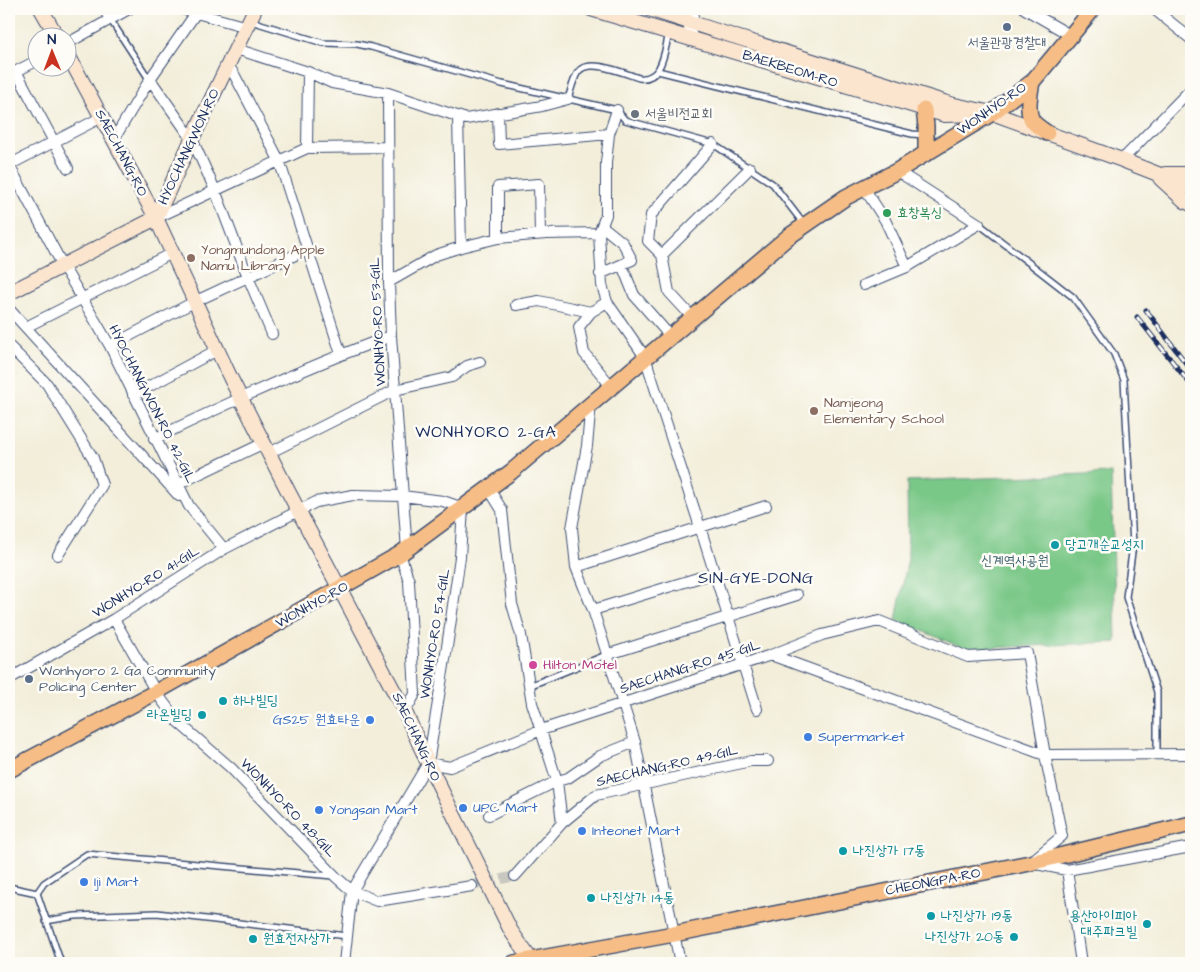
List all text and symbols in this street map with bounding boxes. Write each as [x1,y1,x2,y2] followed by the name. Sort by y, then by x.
[1001,21,1013,33] marker: 서울관광경찰대
[28,28,78,78] north arrow
[47,30,57,50] text: N
[968,33,1046,53] place label: 서울관광경찰대
[740,45,840,93] street label: BAEKBEOM-RO
[953,78,1031,140] street label: WONHYO-RO
[153,86,225,208] street label: HYOCHANGWON-RO
[645,104,713,124] place label: 서울비전교회
[90,106,152,200] street label: SAECHANG-RO
[629,108,641,120] marker: 서울비전교회
[897,203,942,223] place label: 효창복싱
[881,207,893,219] marker: 효창복싱
[201,240,325,276] place label: Yongmundong Apple Namu Library
[185,252,197,264] marker: Yongmundong Apple Namu Library
[365,257,391,387] street label: WONHYO-RO 53-GIL
[103,321,201,487] street label: HYOCHANGWON-RO 42-GIL
[824,393,944,429] place label: Namjeong Elementary School
[808,405,820,417] marker: Namjeong Elementary School
[415,421,557,443] district label: WONHYORO 2-GA
[1065,535,1144,555] place label: 당고개순교성지
[1049,539,1061,551] marker: 당고개순교성지
[88,541,204,623] street label: WONHYO-RO 41-GIL
[981,551,1049,571] park label: 신계역사공원
[415,567,455,700] street label: WONHYO-RO 54-GIL
[698,567,814,589] district label: SIN-GYE-DONG
[272,577,352,633] street label: WONHYO-RO
[617,635,763,699] street label: SAECHANG-RO 45-GIL
[543,655,617,675] place label: Hilton Motel
[527,659,539,671] marker: Hilton Motel
[39,661,216,697] place label: Wonhyoro 2 Ga Community Policing Center
[23,673,35,685] marker: Wonhyoro 2 Ga Community Policing Center
[387,689,445,785] street label: SAECHANG-RO
[233,691,278,711] place label: 하나빌딩
[217,695,229,707] marker: 하나빌딩
[147,705,192,725] place label: 라온빌딩
[196,709,208,721] marker: 라온빌딩
[273,710,360,730] place label: GS25 원효타운
[364,714,376,726] marker: GS25 원효타운
[818,727,905,747] place label: Supermarket
[802,731,814,743] marker: Supermarket
[594,740,740,792] street label: SAECHANG-RO 49-GIL
[236,754,341,862] street label: WONHYO-RO 48-GIL
[473,798,538,818] place label: UPC Mart
[329,800,418,820] place label: Yongsan Mart
[457,802,469,814] marker: UPC Mart
[313,804,325,816] marker: Yongsan Mart
[592,821,680,841] place label: Inteonet Mart
[576,825,588,837] marker: Inteonet Mart
[853,841,925,861] place label: 나진상가 17동
[837,845,849,857] marker: 나진상가 17동
[884,863,982,901] street label: CHEONGPA-RO
[94,872,139,892] place label: Iji Mart
[78,876,90,888] marker: Iji Mart
[601,888,674,908] place label: 나진상가 14동
[585,892,597,904] marker: 나진상가 14동
[941,906,1013,926] place label: 나진상가 19동
[1069,906,1138,942] place label: 용산아이피아 대주파크빌
[925,910,937,922] marker: 나진상가 19동
[1141,918,1153,930] marker: 용산아이피아 대주파크빌
[925,927,1004,947] place label: 나진상가 20동
[263,929,331,949] place label: 원효전자상가
[1008,931,1020,943] marker: 나진상가 20동
[247,933,259,945] marker: 원효전자상가

